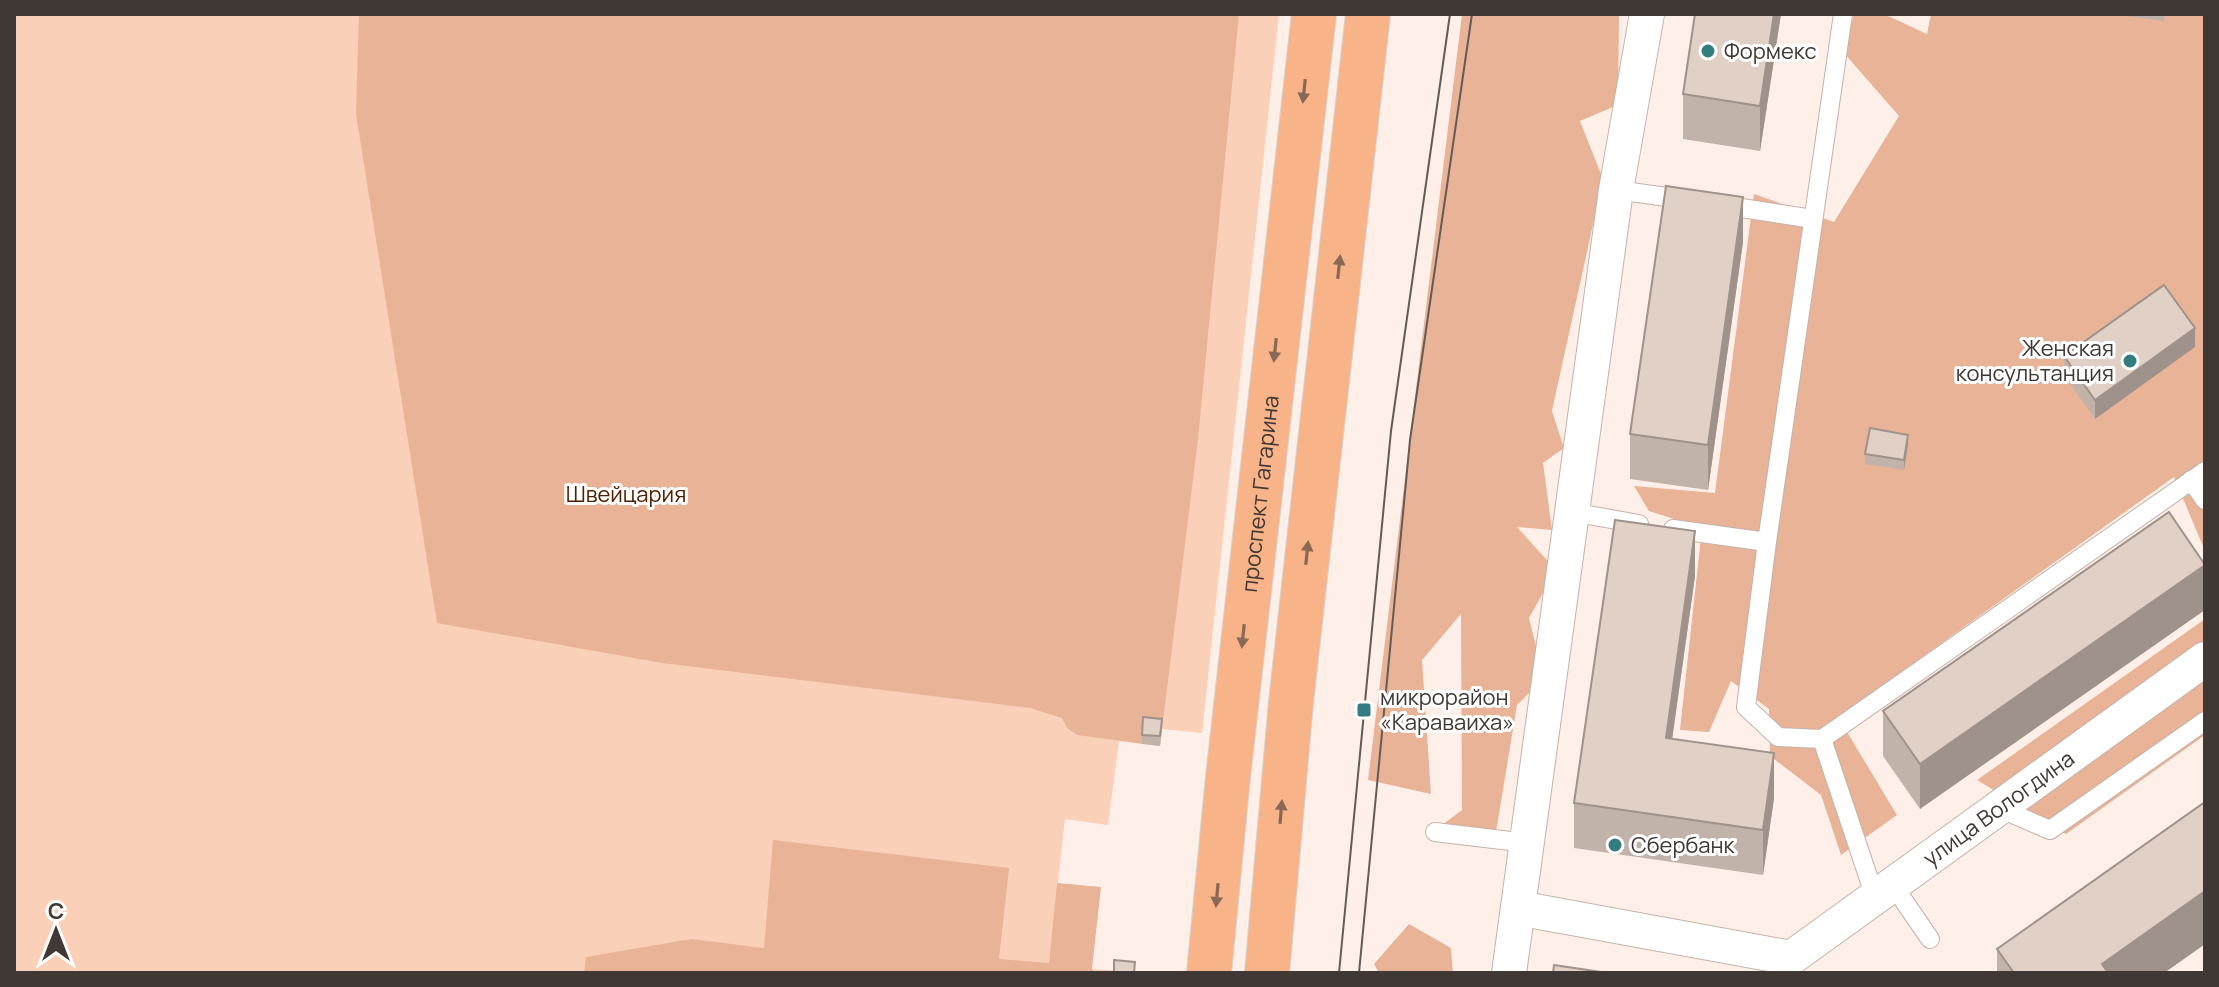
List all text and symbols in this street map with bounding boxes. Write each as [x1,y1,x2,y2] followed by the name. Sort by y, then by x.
[1724,36,1817,66] place label: Формекс
[1699,42,1717,60] marker: Формекс
[1298,79,1311,104] one-way arrow
[1332,254,1345,279] one-way arrow
[1956,333,2114,388] place label: Женская консультанция
[1269,338,1282,363] one-way arrow
[2121,352,2139,370] marker: Женская консультанция
[1234,394,1286,594] street label: проспект Гагарина
[566,479,686,509] park label: Швейцария
[1301,540,1314,565] one-way arrow
[1237,624,1250,649] one-way arrow
[1380,682,1514,737] place label: микрорайон «Караваиха»
[1355,701,1373,719] marker: микрорайон «Караваиха»
[1917,743,2080,873] street label: улица Вологдина
[1275,799,1288,824] one-way arrow
[1631,830,1735,860] place label: Сбербанк
[1606,836,1624,854] marker: Сбербанк
[1210,883,1223,908] one-way arrow
[16,891,96,971] north arrow
[48,896,64,926] text: С

